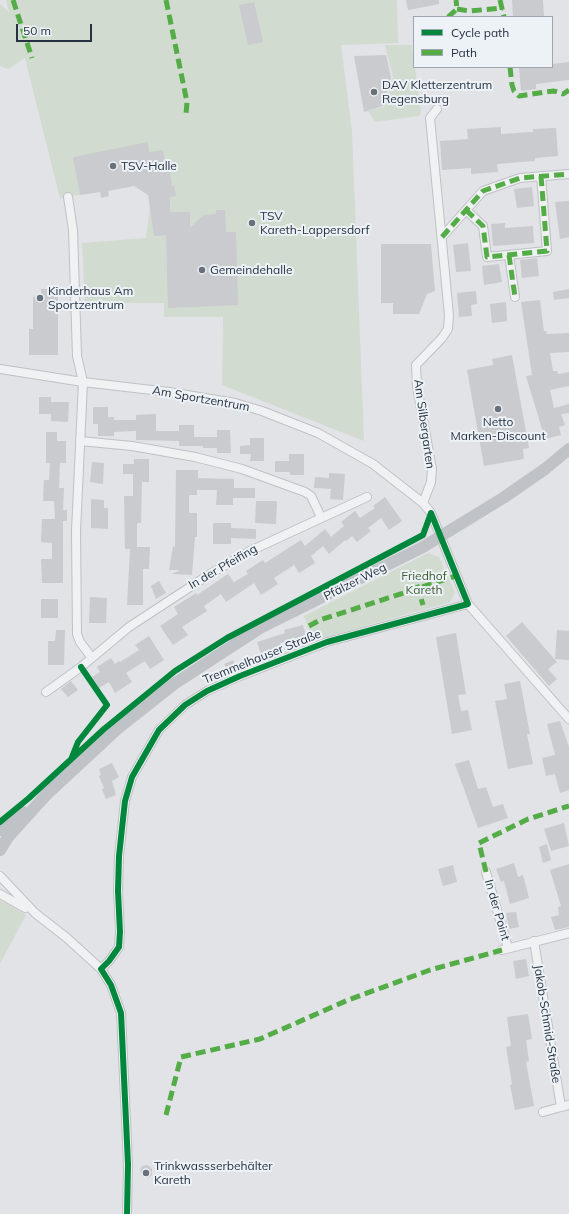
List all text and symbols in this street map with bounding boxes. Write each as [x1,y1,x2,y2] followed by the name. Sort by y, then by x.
[18,16,94,42] scale bar
[413,16,553,68] legend
[23,23,51,38] text: 50 m
[451,25,509,40] text: Cycle path
[451,45,477,60] text: Path
[382,78,492,106] place label: DAV Kletterzentrum Regensburg
[369,87,379,97] marker: DAV Kletterzentrum Regensburg
[121,159,177,173] place label: TSV-Halle
[108,161,118,171] marker: TSV-Halle
[260,209,370,237] place label: TSV Kareth-Lappersdorf
[247,218,257,228] marker: TSV Kareth-Lappersdorf
[210,263,292,277] place label: Gemeindehalle
[197,265,207,275] marker: Gemeindehalle
[48,284,133,312] place label: Kinderhaus Am Sportzentrum
[35,293,45,303] marker: Kinderhaus Am Sportzentrum
[411,378,437,470] street label: Am Silbergarten
[151,383,251,415] street label: Am Sportzentrum
[493,404,503,414] marker: Netto Marken-Discount
[450,415,546,443] place label: Netto Marken-Discount
[186,542,260,592] street label: In der Pfeifing
[321,560,389,604] street label: Pfälzer Weg
[401,569,447,597] park label: Friedhof Kareth
[201,627,323,687] street label: Tremmelhauser Straße
[481,878,513,942] street label: In der Point
[531,964,563,1084] street label: Jakob-Schmid-Straße
[154,1159,273,1187] place label: Trinkwassserbehälter Kareth
[141,1168,151,1178] marker: Trinkwassserbehälter Kareth

